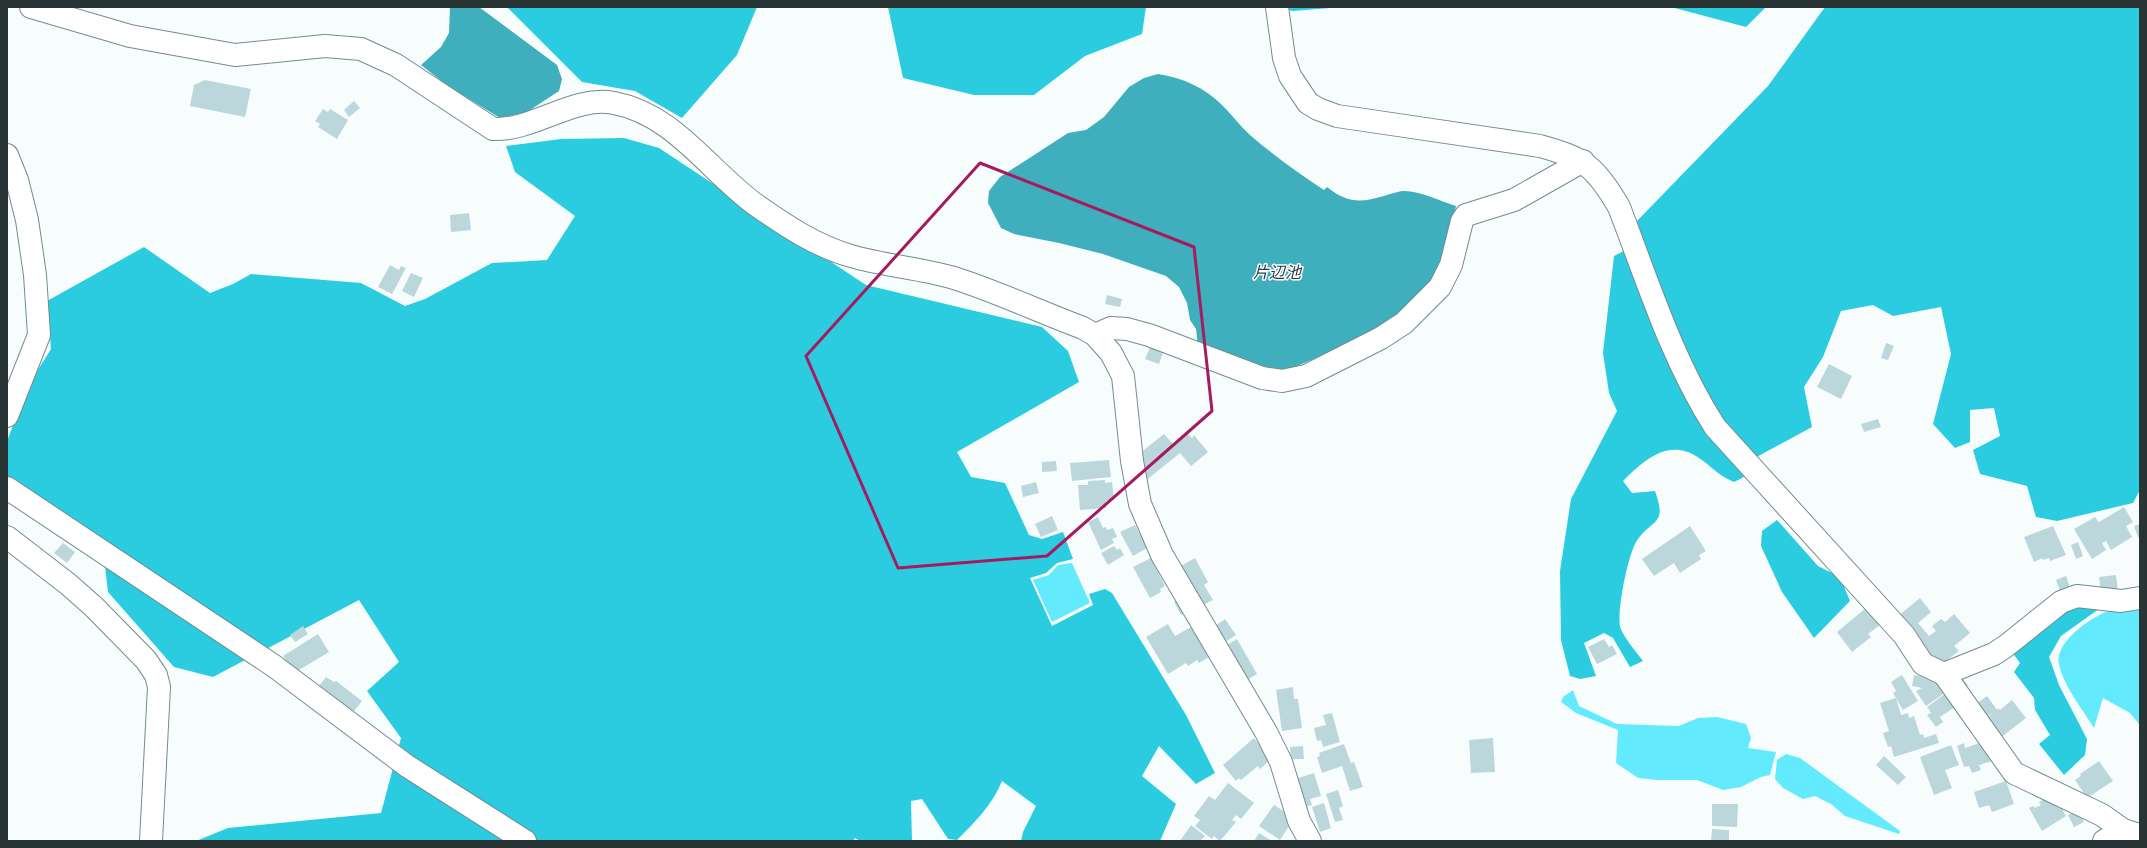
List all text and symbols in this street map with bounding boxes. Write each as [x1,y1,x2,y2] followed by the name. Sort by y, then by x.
[1253,263,1303,283] water label: 片辺池

